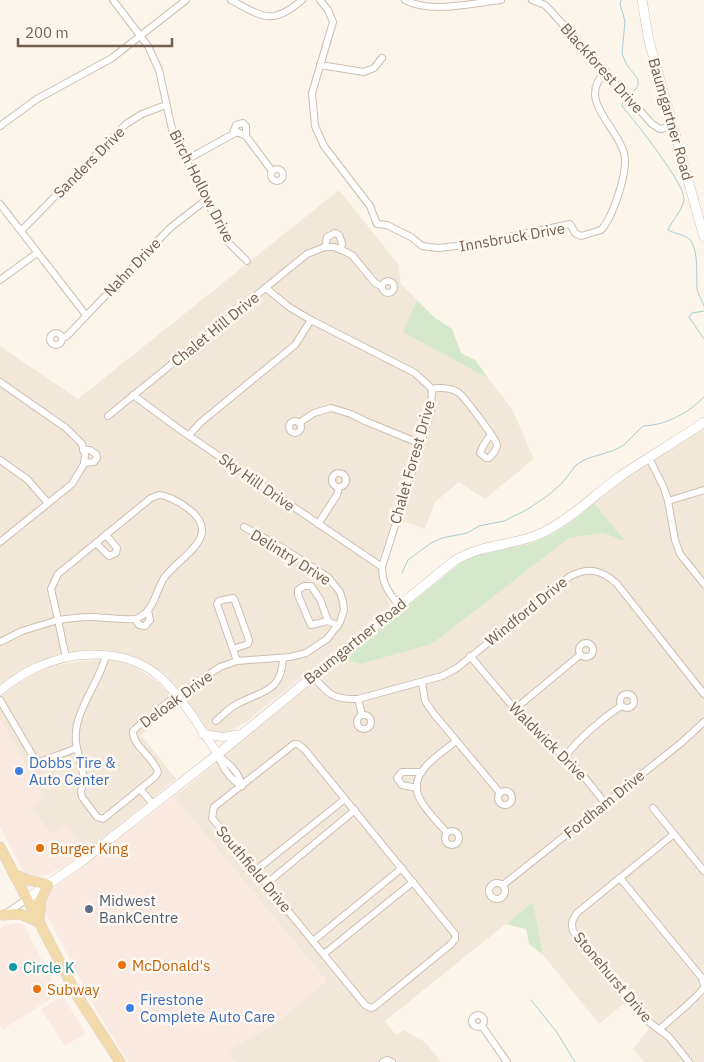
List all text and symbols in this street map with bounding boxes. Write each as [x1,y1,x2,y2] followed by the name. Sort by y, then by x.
[18,15,171,47] scale bar
[556,19,648,117] street label: Blackforest Drive
[25,23,69,42] text: 200 m
[644,56,698,182] street label: Baumgartner Road
[49,122,129,202] street label: Sanders Drive
[165,127,239,245] street label: Birch Hollow Drive
[458,218,566,256] street label: Innsbruck Drive
[99,234,165,300] street label: Nahn Drive
[167,288,263,370] street label: Chalet Hill Drive
[385,398,439,526] street label: Chalet Forest Drive
[215,449,299,515] street label: Sky Hill Drive
[247,525,335,589] street label: Delintry Drive
[481,572,571,650] street label: Windford Drive
[300,594,410,688] street label: Baumgartner Road
[136,666,216,732] street label: Deloak Drive
[505,698,591,784] street label: Waldwick Drive
[29,753,116,789] place label: Dobbs Tire & Auto Center
[13,765,25,777] marker: Dobbs Tire & Auto Center
[560,766,648,842] street label: Fordham Drive
[212,822,296,916] street label: Southfield Drive
[50,839,128,858] place label: Burger King
[34,842,46,854] marker: Burger King
[99,891,178,927] place label: Midwest BankCentre
[83,903,95,915] marker: Midwest BankCentre
[570,928,656,1026] street label: Stonehurst Drive
[132,956,210,975] place label: McDonald's
[23,958,75,977] place label: Circle K
[116,959,128,971] marker: McDonald's
[7,961,19,973] marker: Circle K
[47,980,100,999] place label: Subway
[31,983,43,995] marker: Subway
[140,990,275,1026] place label: Firestone Complete Auto Care
[124,1002,136,1014] marker: Firestone Complete Auto Care

